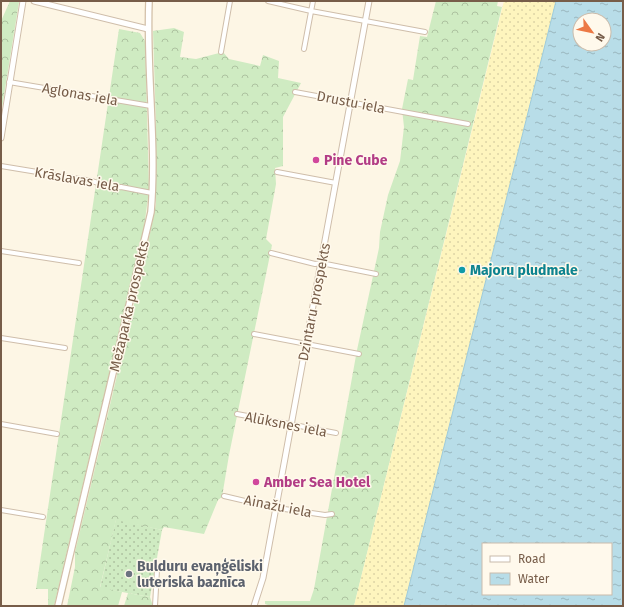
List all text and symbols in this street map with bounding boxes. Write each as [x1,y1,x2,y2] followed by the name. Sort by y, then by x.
[572,12,612,52] north arrow
[593,31,607,44] text: N
[41,79,119,110] street label: Aglonas iela
[315,88,387,117] street label: Drustu iela
[324,152,388,169] place label: Pine Cube
[311,155,321,165] marker: Pine Cube
[33,164,121,195] street label: Krāslavas iela
[106,238,153,373] street label: Mežaparka prospekts
[295,241,334,362] street label: Dzintaru prospekts
[470,262,578,279] place label: Majoru pludmale
[457,265,467,275] marker: Majoru pludmale
[243,408,328,441] street label: Alūksnes iela
[263,474,371,491] place label: Amber Sea Hotel
[251,477,261,487] marker: Amber Sea Hotel
[242,492,313,521] street label: Ainažu iela
[482,543,612,595] legend
[518,552,546,566] text: Road
[137,558,263,591] place label: Bulduru evaņģēliski luteriskā baznīca
[124,569,134,579] marker: Bulduru evaņģēliski luteriskā baznīca
[518,572,550,586] text: Water

